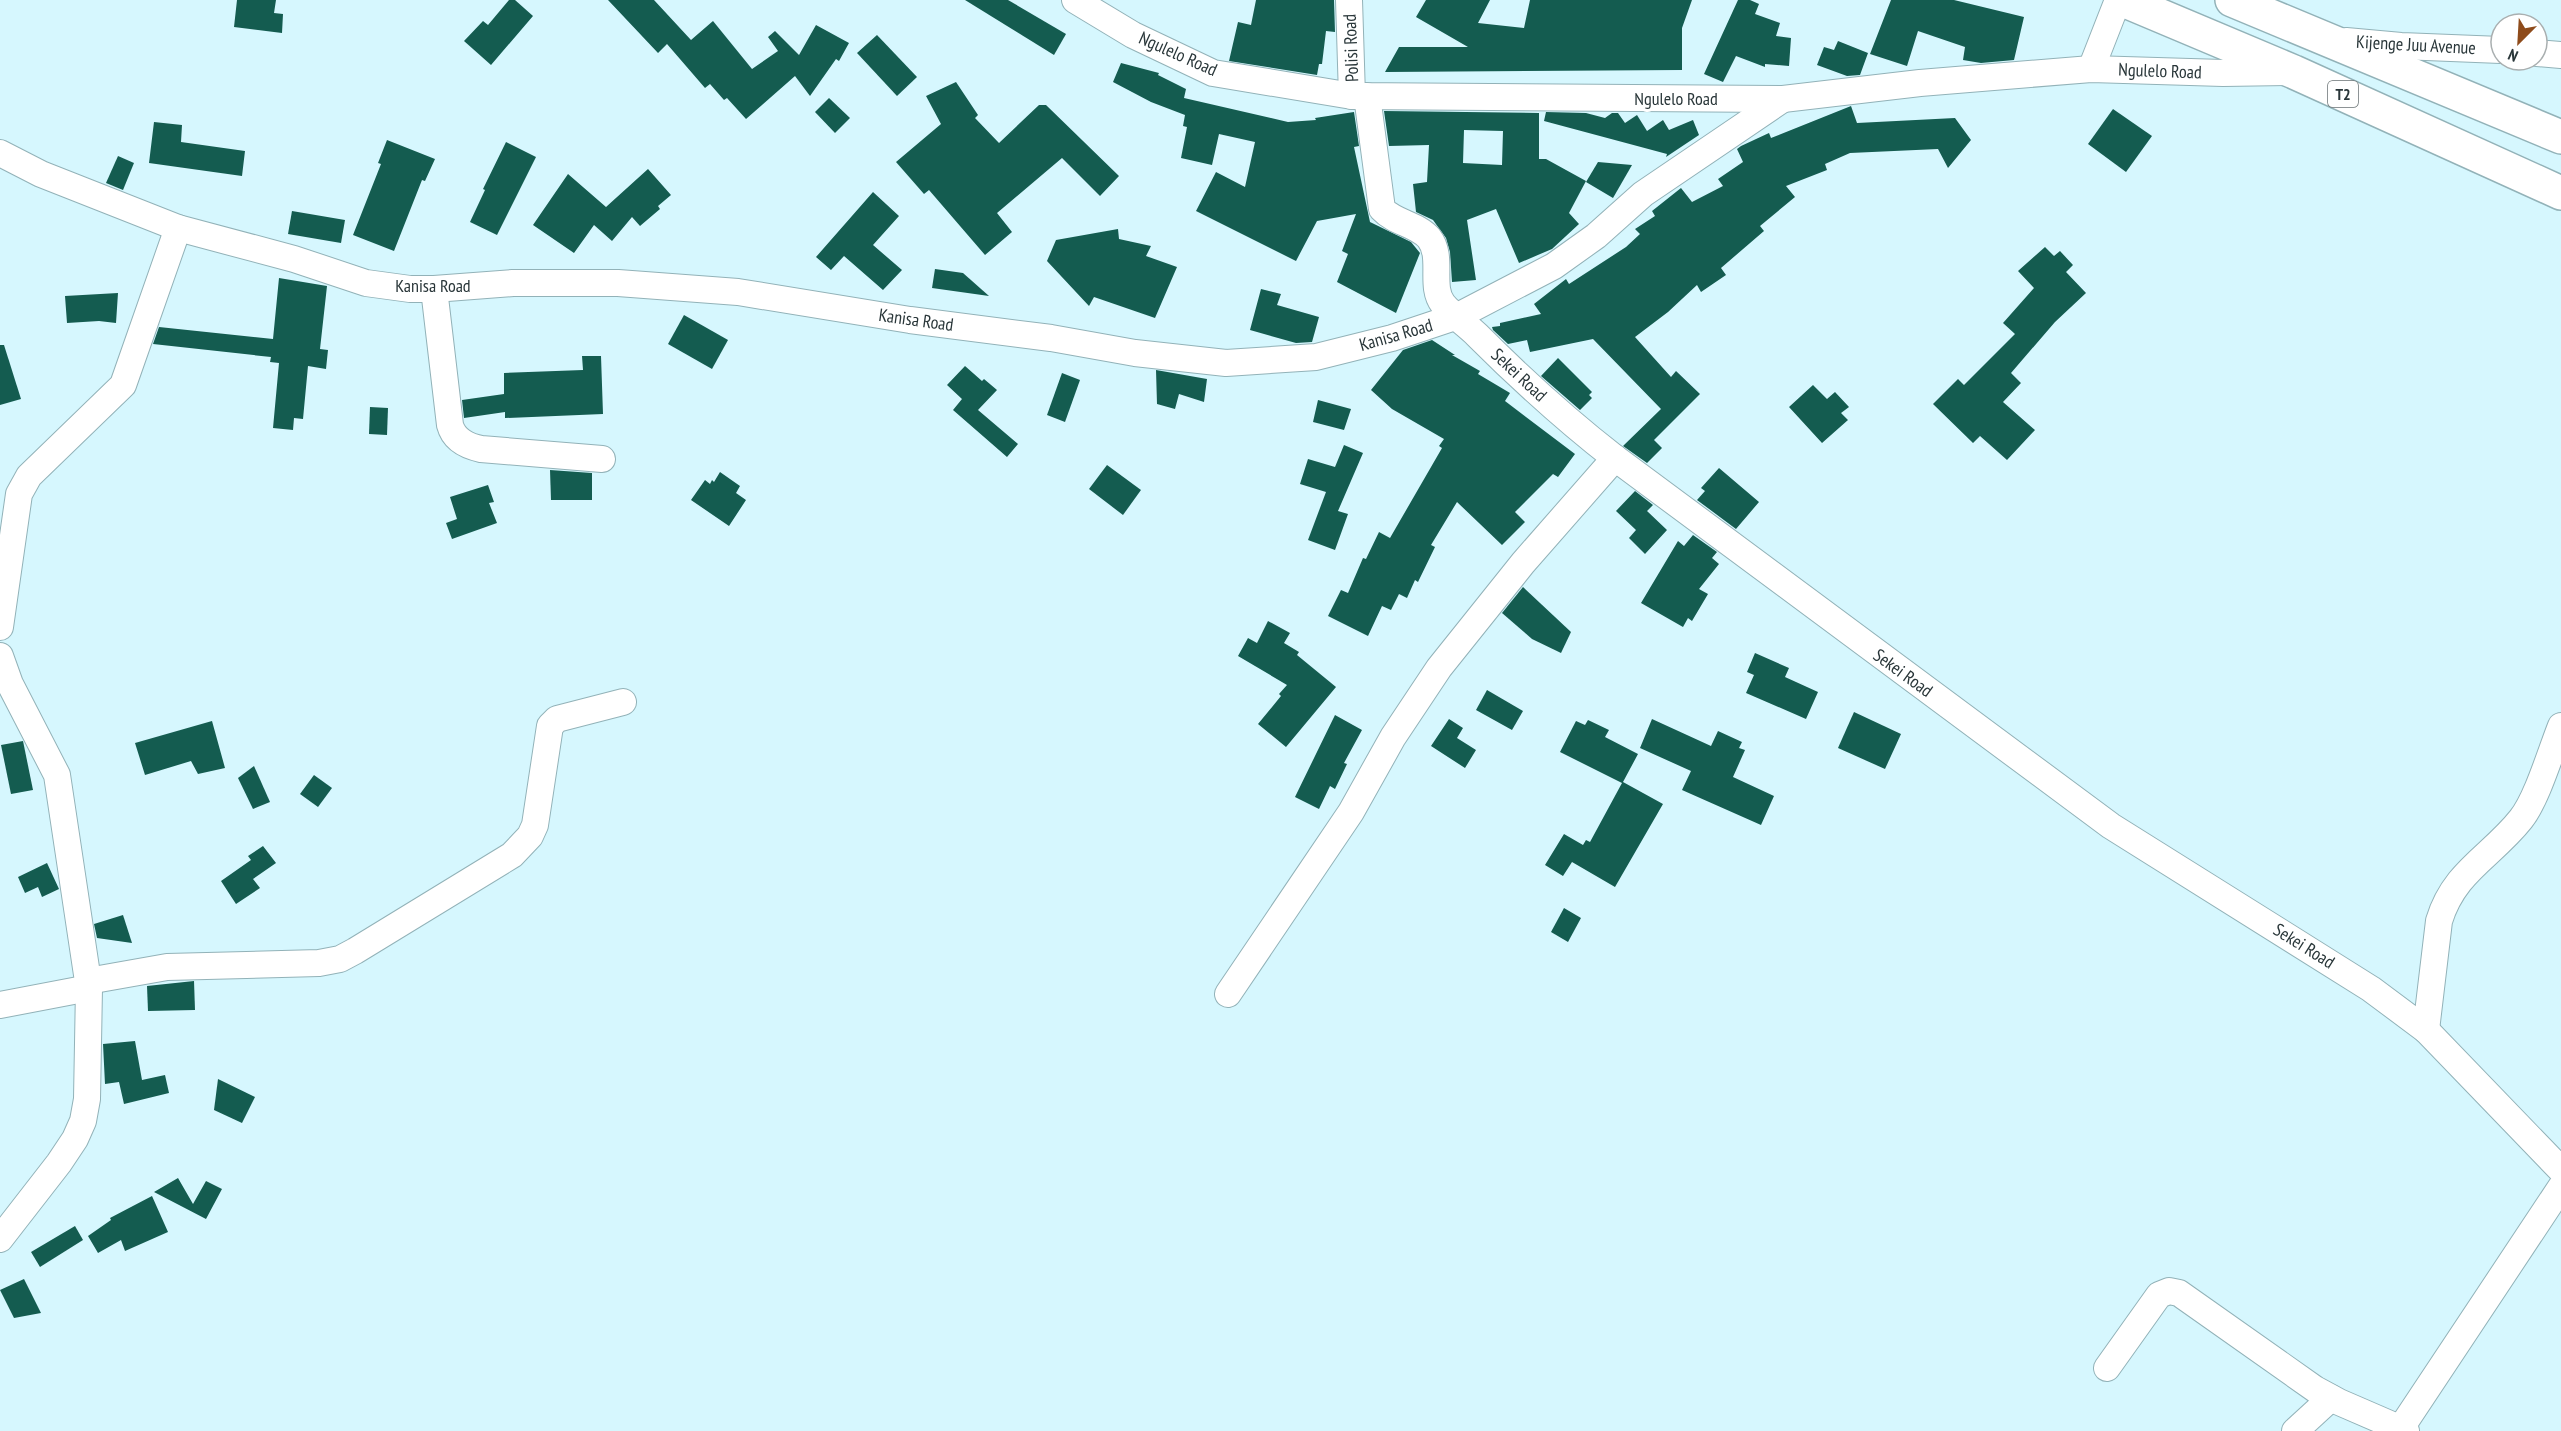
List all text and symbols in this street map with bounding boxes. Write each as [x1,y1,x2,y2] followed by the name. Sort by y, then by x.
[2489,12,2549,72] north arrow
[1338,14,1363,82] street label: Polisi Road
[1135,26,1221,81] street label: Ngulelo Road
[2356,30,2476,59] street label: Kijenge Juu Avenue
[2505,45,2521,67] text: N
[2118,58,2202,83] street label: Ngulelo Road
[2328,81,2358,107] road number: T2
[1634,87,1718,110] street label: Ngulelo Road
[395,274,471,297] street label: Kanisa Road
[877,303,955,336] street label: Kanisa Road
[1356,313,1435,356] street label: Kanisa Road
[1487,343,1552,406] street label: Sekei Road
[1869,643,1937,702] street label: Sekei Road
[2269,918,2339,973] street label: Sekei Road

